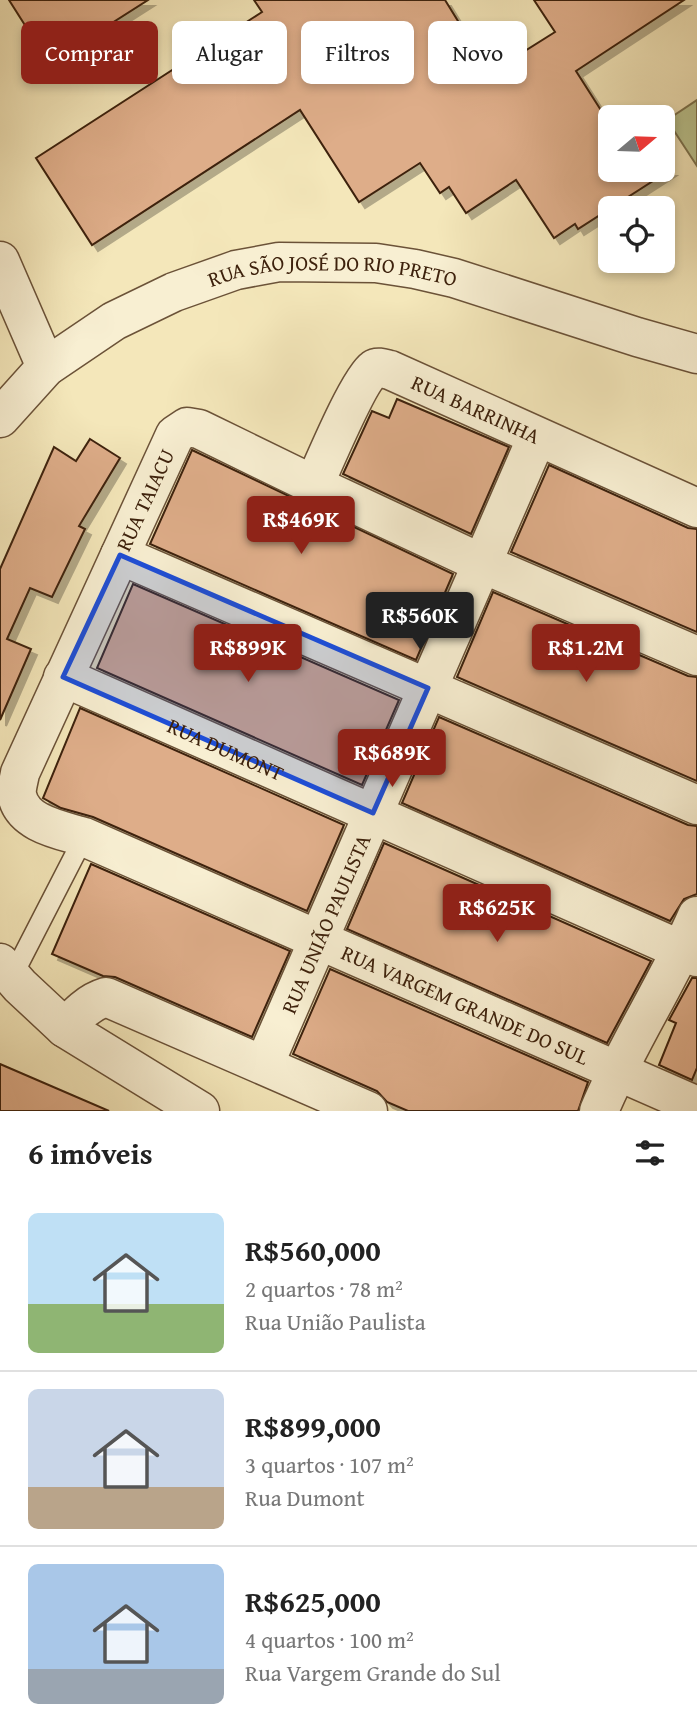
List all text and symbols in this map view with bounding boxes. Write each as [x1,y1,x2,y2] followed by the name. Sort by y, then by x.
[21,21,158,84] chip: Comprar
[172,21,287,84] chip: Alugar
[301,21,414,84] chip: Filtros
[428,21,527,84] chip: Novo
[598,105,676,182] north arrow
[598,105,675,273] map controls
[598,196,675,273] button: locate
[203,246,460,294] street label: RUA SÃO JOSÉ DO RIO PRETO
[407,366,546,451] street label: RUA BARRINHA
[108,444,182,556] street label: RUA TAIACU
[244,496,358,556] pin: R$469K
[263,502,339,535] text: R$469K
[363,592,477,652] pin: R$560K
[382,598,458,631] text: R$560K
[191,624,305,684] pin: R$899K
[529,624,643,684] pin: R$1.2M
[210,630,286,663] text: R$899K
[548,630,624,663] text: R$1.2M
[163,710,289,788] street label: RUA DUMONT
[335,730,449,789] pin: R$689K
[354,735,430,768] text: R$689K
[273,829,378,1018] street label: RUA UNIÃO PAULISTA
[440,884,554,944] pin: R$625K
[459,890,535,923] text: R$625K
[337,936,594,1072] street label: RUA VARGEM GRANDE DO SUL
[28,1131,153,1175] text: 6 imóveis
[631,1134,669,1172] icon: filters
[245,1228,381,1272] text: R$560,000
[84,1241,168,1325] icon: home
[245,1272,403,1305] text: 2 quartos · 78 m²
[245,1305,426,1338] text: Rua União Paulista
[245,1404,381,1448] text: R$899,000
[84,1417,168,1501] icon: home
[245,1448,414,1481] text: 3 quartos · 107 m²
[245,1481,365,1514] text: Rua Dumont
[245,1579,381,1623] text: R$625,000
[84,1592,168,1676] icon: home
[245,1623,414,1656] text: 4 quartos · 100 m²
[245,1656,501,1689] text: Rua Vargem Grande do Sul

